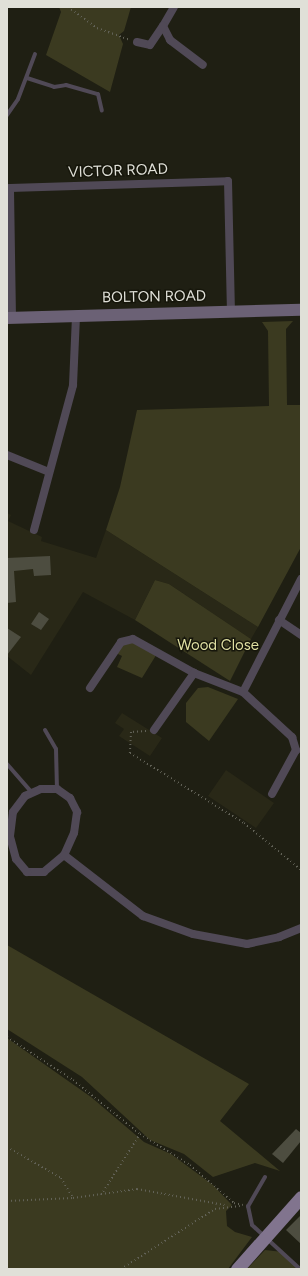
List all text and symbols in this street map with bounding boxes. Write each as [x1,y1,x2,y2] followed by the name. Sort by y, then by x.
[68,160,168,182] street label: VICTOR ROAD
[102,287,206,307] street label: BOLTON ROAD
[177,637,259,655] park label: Wood Close

